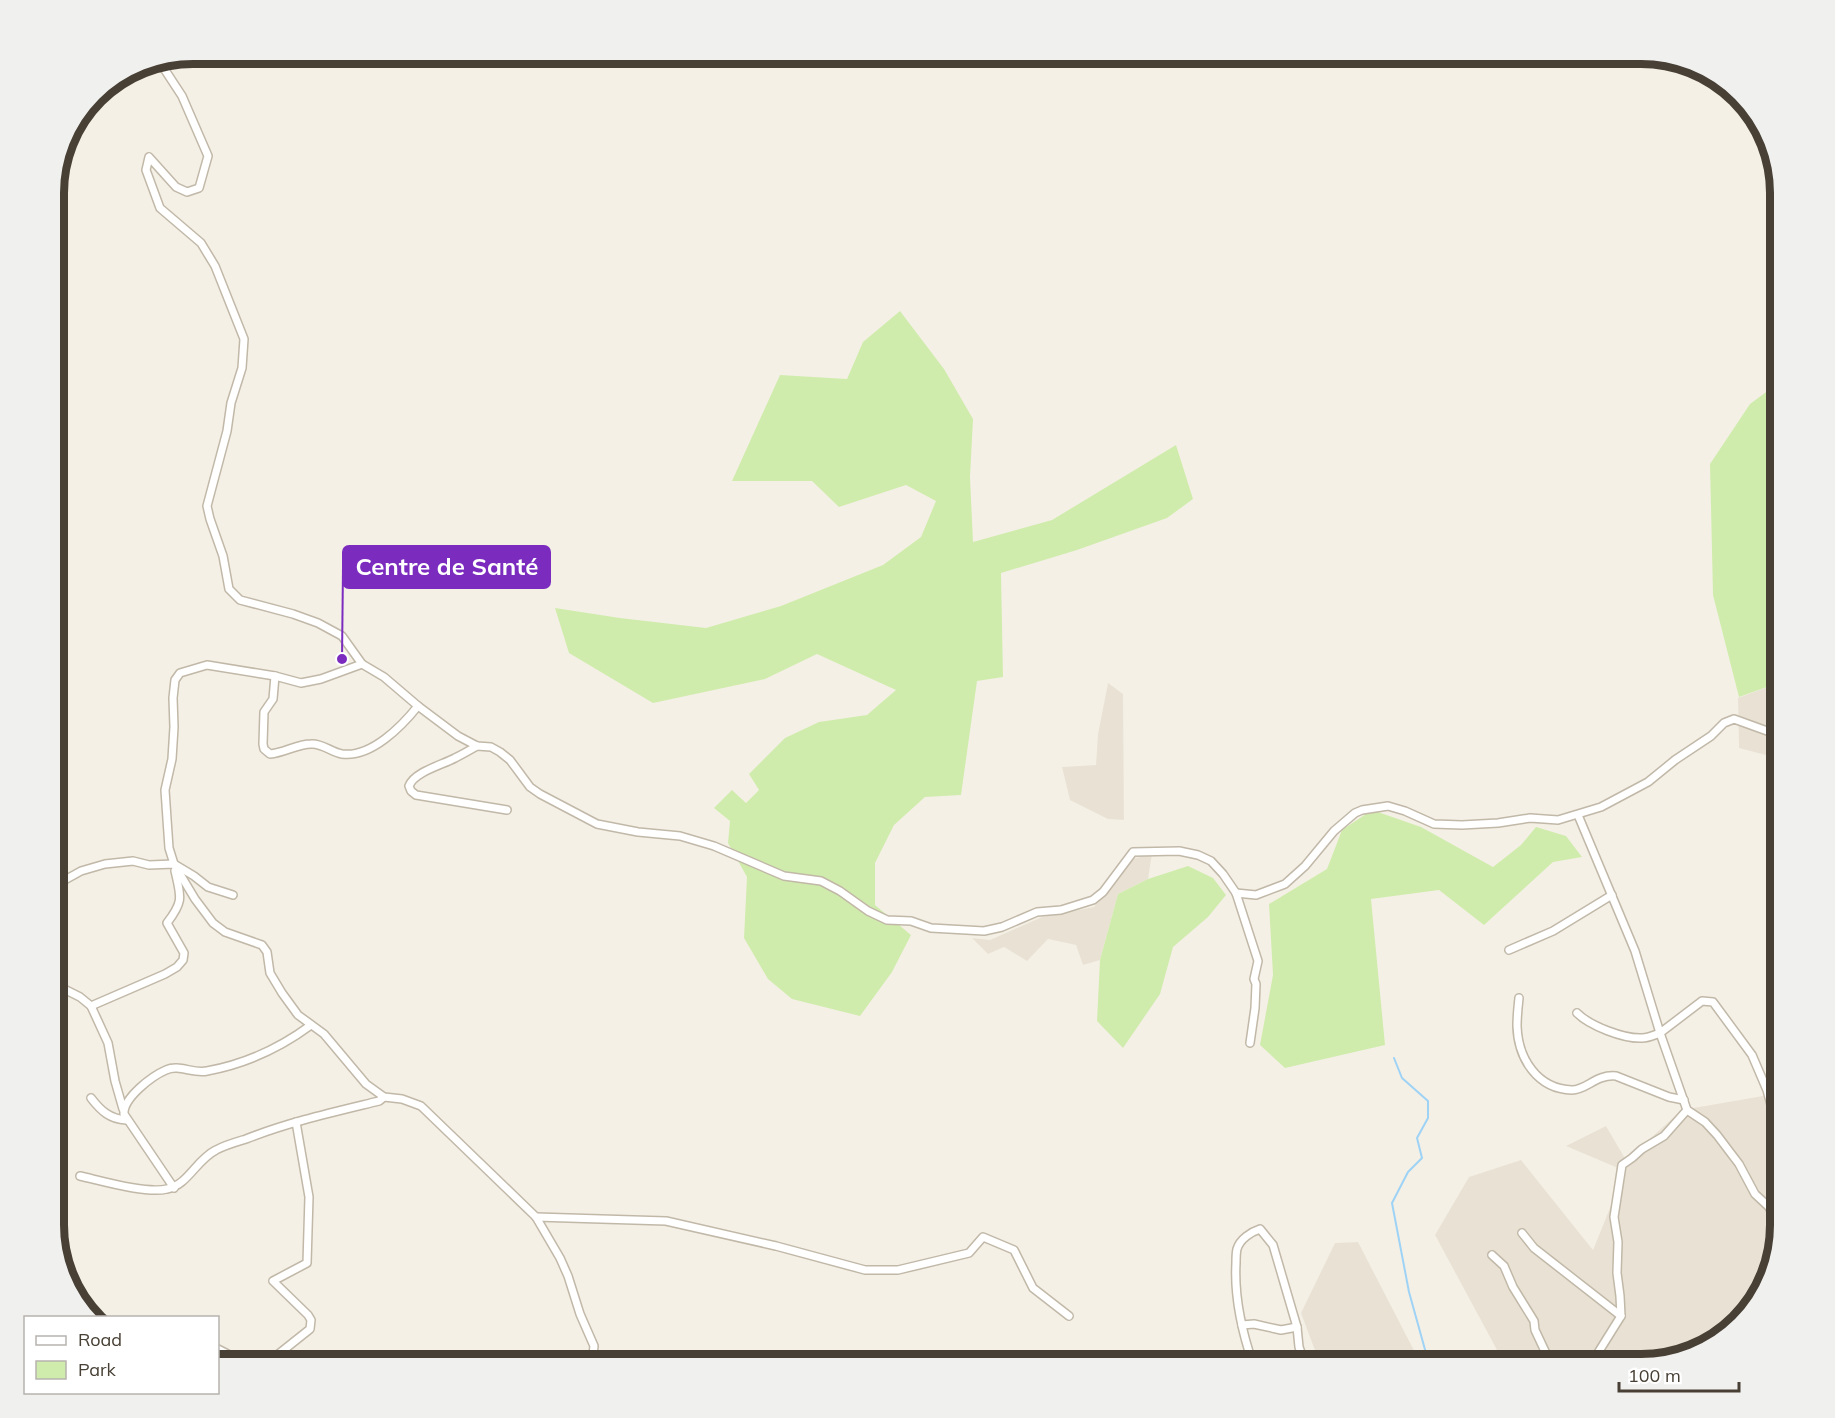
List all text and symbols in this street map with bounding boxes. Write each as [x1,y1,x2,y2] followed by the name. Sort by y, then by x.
[343,546,550,588] callout: Centre de Santé
[356,551,538,581] text: Centre de Santé
[24,1316,219,1394] legend
[78,1328,122,1351] text: Road
[1619,1355,1739,1393] scale bar
[78,1358,117,1381] text: Park
[1628,1364,1681,1387] text: 100 m

